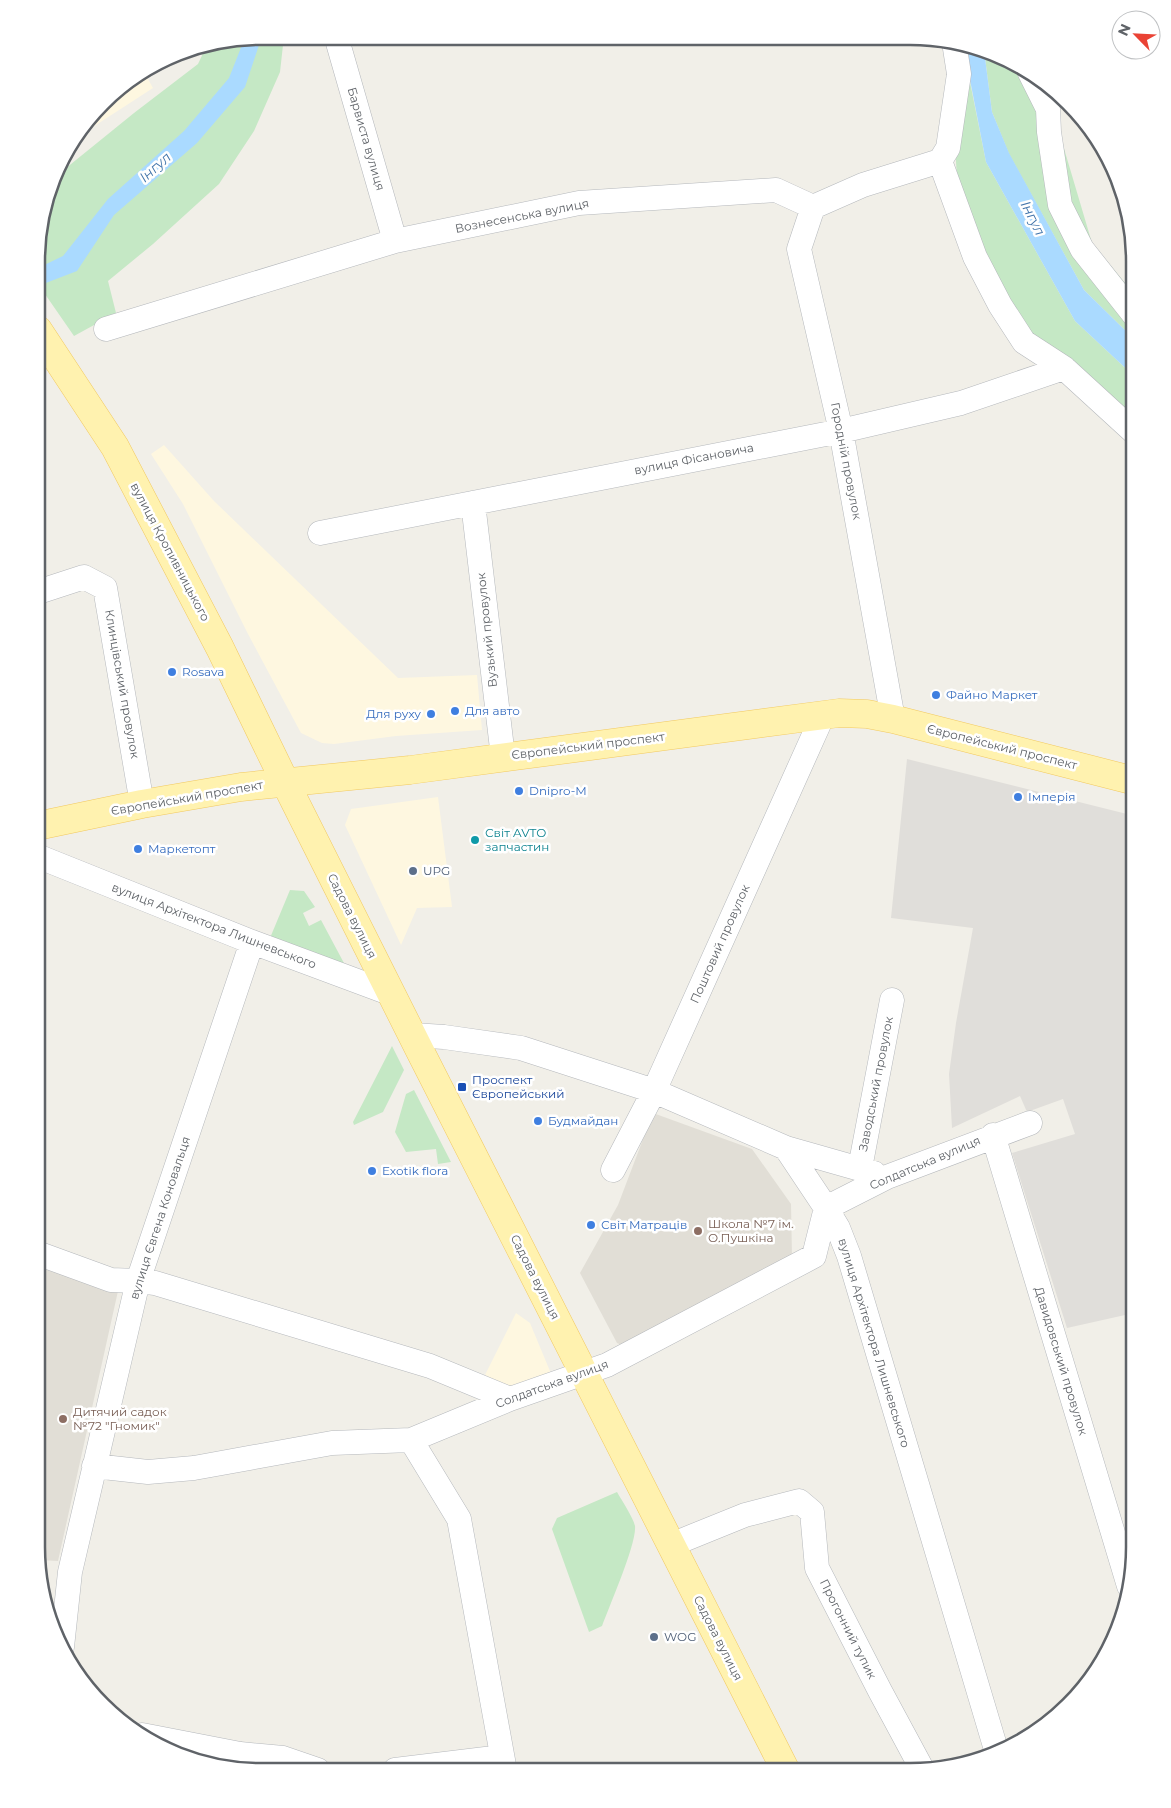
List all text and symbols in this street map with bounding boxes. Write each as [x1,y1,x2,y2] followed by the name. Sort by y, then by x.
[1111,10,1161,60] north arrow
[1114,21,1135,39] text: N
[345,85,388,192] street label: Барвиста вулиця
[135,148,175,186] water label: Інгул
[454,195,590,236] street label: Вознесенська вулиця
[1017,198,1049,239] water label: Інгул
[828,401,865,521] street label: Городній провулок
[633,440,755,477] street label: вулиця Фісановича
[127,480,214,624] street label: вулиця Кропивницького
[473,572,500,688] street label: Вузький провулок
[102,608,143,760] street label: Клинцівський провулок
[182,664,224,679] place label: Rosava
[166,666,178,678] marker: Rosava
[946,687,1038,702] place label: Файно Маркет
[930,689,942,701] marker: Файно Маркет
[465,703,520,718] place label: Для авто
[449,705,461,717] marker: Для авто
[366,706,421,721] place label: Для руху
[425,708,437,720] marker: Для руху
[925,721,1079,773] street label: Європейський проспект
[510,729,666,762] street label: Європейський проспект
[110,777,264,818] street label: Європейський проспект
[529,783,587,798] place label: Dnipro-M
[513,785,525,797] marker: Dnipro-M
[1028,789,1075,804] place label: Імперія
[1012,791,1024,803] marker: Імперія
[485,825,549,854] place label: Світ AVTO запчастин
[469,834,481,846] marker: Світ AVTO запчастин
[148,841,216,856] place label: Маркетопт
[132,843,144,855] marker: Маркетопт
[423,863,450,878] place label: UPG
[407,865,419,877] marker: UPG
[325,871,380,961] street label: Садова вулиця
[110,879,319,972] street label: вулиця Архітектора Лишневського
[687,882,753,1006] street label: Поштовий провулок
[855,1015,896,1153] street label: Заводський провулок
[472,1072,564,1101] place label: Проспект Європейський
[456,1081,468,1093] marker: Проспект Європейський
[548,1113,618,1128] place label: Будмайдан
[532,1115,544,1127] marker: Будмайдан
[867,1132,983,1193] street label: Солдатська вулиця
[126,1134,193,1301] street label: вулиця Євгена Коновальця
[382,1163,448,1178] place label: Exotik flora
[366,1165,378,1177] marker: Exotik flora
[708,1216,794,1245] place label: Школа №7 ім. О.Пушкіна
[601,1217,687,1232] place label: Світ Матраців
[585,1219,597,1231] marker: Світ Матраців
[692,1225,704,1237] marker: Школа №7 ім. О.Пушкіна
[508,1232,563,1322] street label: Садова вулиця
[835,1236,914,1450] street label: вулиця Архітектора Лишневського
[1032,1285,1091,1437] street label: Давидовський провулок
[493,1356,610,1411] street label: Солдатська вулиця
[73,1404,167,1433] place label: Дитячий садок №72 "Гномик"
[57,1413,69,1425] marker: Дитячий садок №72 "Гномик"
[817,1576,880,1681] street label: Прогонний тупик
[691,1593,746,1683] street label: Садова вулиця
[664,1629,696,1644] place label: WOG
[648,1631,660,1643] marker: WOG

